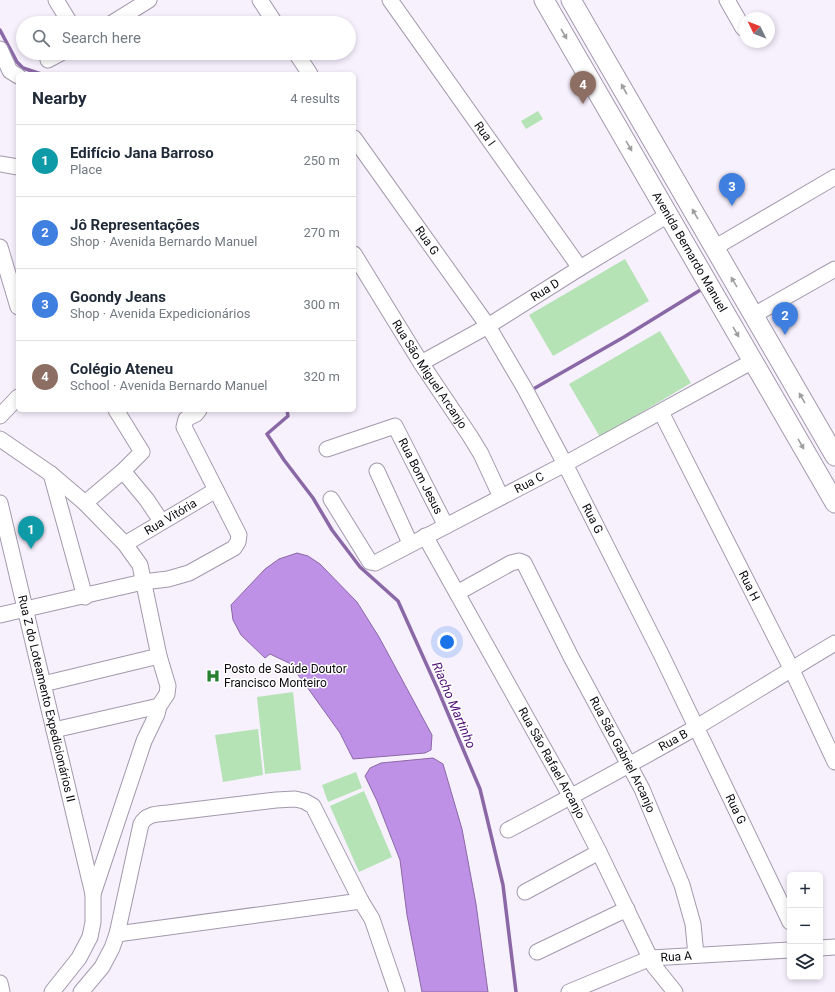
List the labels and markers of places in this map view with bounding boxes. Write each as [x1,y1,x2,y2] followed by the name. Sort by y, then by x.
[570,71,596,104] pin: 4
[719,173,745,206] pin: 3
[772,302,798,335] pin: 2
[18,516,44,549] pin: 1
[224,662,347,690] place label: Posto de Saúde Doutor Francisco Monteiro
[205,668,221,684] hospital icon: Posto de Saúde Doutor Francisco Monteiro

